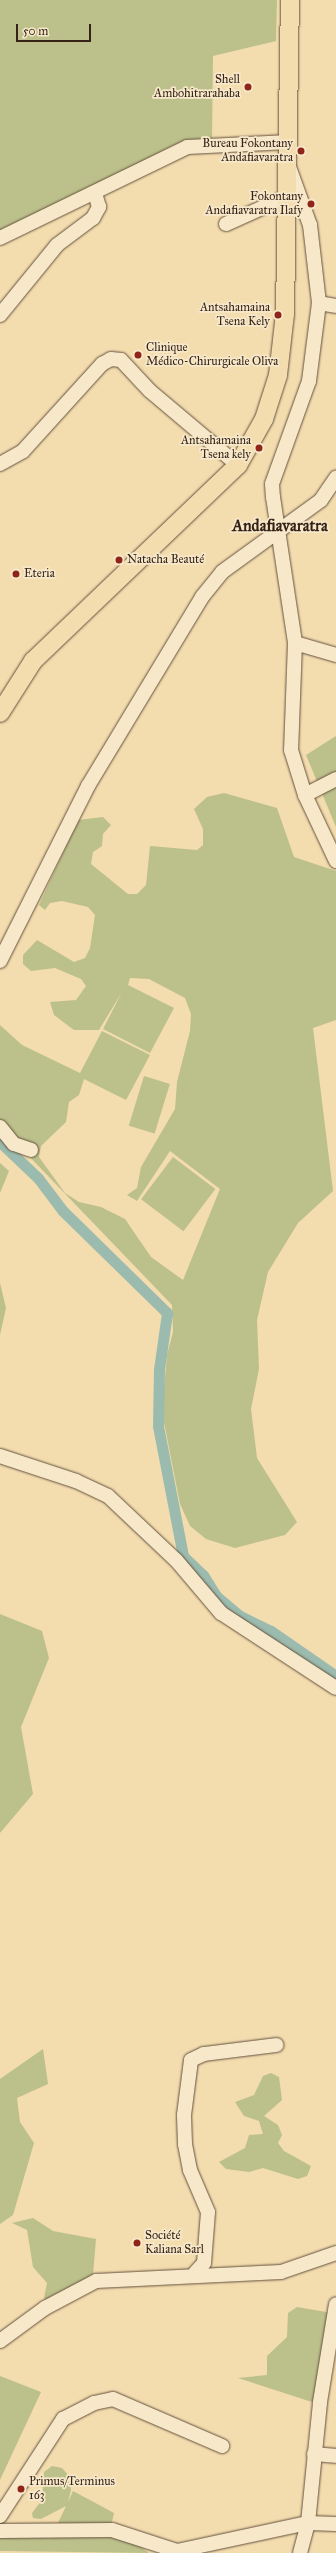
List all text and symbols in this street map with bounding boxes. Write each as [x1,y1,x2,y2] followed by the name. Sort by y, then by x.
[18,16,93,42] scale bar
[23,24,48,38] text: 50 m
[154,73,240,101] place label: Shell Ambohitrarahaba
[243,82,253,92] marker: Shell Ambohitrarahaba
[202,137,293,165] place label: Bureau Fokontany Andafiavaratra
[296,146,306,156] marker: Bureau Fokontany Andafiavaratra
[206,190,303,218] place label: Fokontany Andafiavaratra Ilafy
[306,199,316,209] marker: Fokontany Andafiavaratra Ilafy
[200,301,270,329] place label: Antsahamaina Tsena Kely
[273,310,283,320] marker: Antsahamaina Tsena Kely
[146,341,278,369] place label: Clinique Médico-Chirurgicale Oliva
[133,350,143,360] marker: Clinique Médico-Chirurgicale Oliva
[181,434,251,462] place label: Antsahamaina Tsena kely
[254,443,264,453] marker: Antsahamaina Tsena kely
[232,516,328,536] district label: Andafiavaratra
[127,553,204,567] place label: Natacha Beauté
[114,555,124,565] marker: Natacha Beauté
[24,567,55,581] place label: Eteria
[11,569,21,579] marker: Eteria
[145,2229,204,2257] place label: Société Kaliana Sarl
[132,2238,142,2248] marker: Société Kaliana Sarl
[29,2475,115,2503] place label: Primus/Terminus 163
[16,2484,26,2494] marker: Primus/Terminus 163

